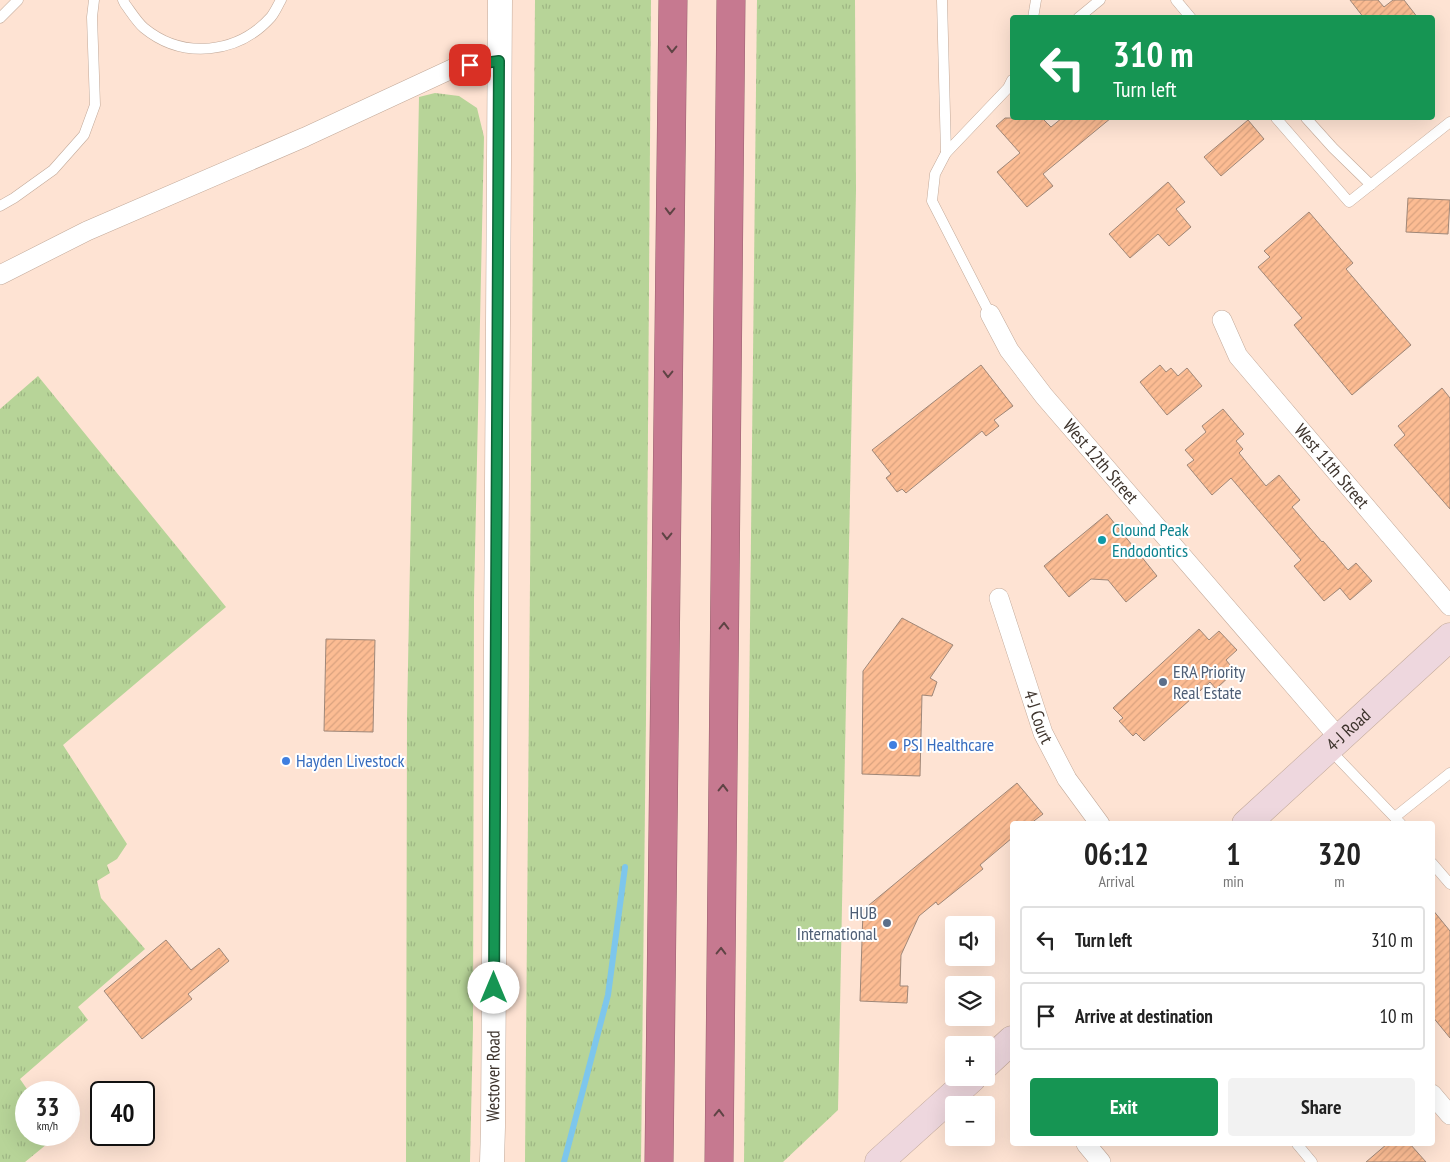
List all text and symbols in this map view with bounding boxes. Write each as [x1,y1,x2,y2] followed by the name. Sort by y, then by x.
[1113,31,1194,77] text: 310 m
[1030,35,1095,100] icon: left
[449,44,491,86] pin
[667,45,677,53] one-way arrow
[456,51,484,79] icon: arrive
[1113,75,1177,103] text: Turn left
[665,208,675,215] one-way arrow
[663,370,673,378] one-way arrow
[1058,414,1144,508] street label: West 12th Street
[1290,419,1374,513] street label: West 11th Street
[1112,518,1189,562] place label: Clound Peak Endodontics
[661,532,672,540] one-way arrow
[1096,534,1108,546] marker: Clound Peak Endodontics
[719,622,729,630] one-way arrow
[1173,660,1246,704] place label: ERA Priority Real Estate
[1157,676,1169,688] marker: ERA Priority Real Estate
[1019,687,1059,748] street label: 4-J Court
[1321,704,1375,756] street label: 4-J Road
[903,733,994,756] place label: PSI Healthcare
[887,739,899,751] marker: PSI Healthcare
[296,749,404,772] place label: Hayden Livestock
[280,755,292,767] marker: Hayden Livestock
[717,784,728,792] one-way arrow
[1084,834,1149,873] text: 06:12
[1226,834,1241,873] text: 1
[1318,834,1361,873] text: 320
[1098,871,1135,891] text: Arrival
[1223,871,1244,891] text: min
[1334,871,1345,891] text: m
[797,901,878,945] place label: HUB International
[945,916,995,1146] map controls
[945,916,995,966] button: sound
[881,917,893,929] marker: HUB International
[1032,926,1060,954] icon: left
[1075,928,1132,952] text: Turn left
[1371,928,1413,952] text: 310 m
[716,947,726,954] one-way arrow
[467,961,519,1013] position arrow
[945,976,995,1026] button: layers
[1032,1002,1060,1030] icon: arrive
[1075,1004,1213,1028] text: Arrive at destination
[1380,1004,1413,1028] text: 10 m
[481,1030,505,1122] street label: Westover Road
[945,1036,995,1086] button: +
[1030,1078,1218,1136] button: Exit
[1228,1078,1415,1136] button: Share
[90,1081,155,1146] speed limit sign: 40
[36,1091,59,1123] text: 33
[945,1096,995,1146] button: −
[714,1109,724,1117] one-way arrow
[37,1118,58,1133] text: km/h

